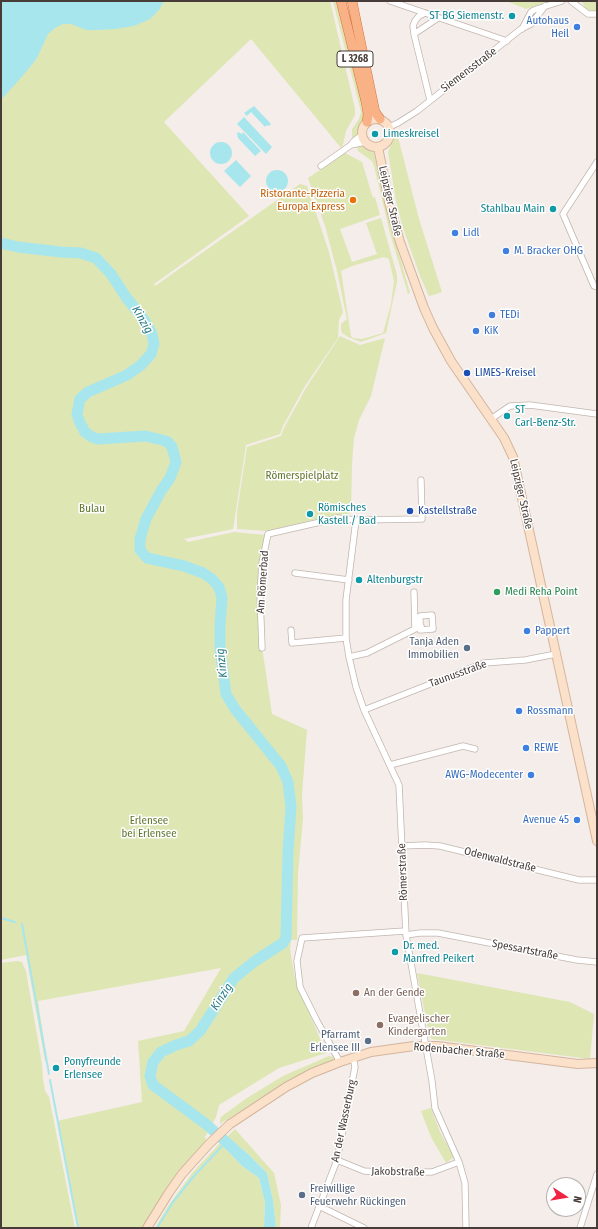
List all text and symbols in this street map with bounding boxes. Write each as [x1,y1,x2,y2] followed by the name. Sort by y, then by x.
[429,9,504,23] place label: ST BG Siemenstr.
[507,11,517,21] marker: ST BG Siemenstr.
[527,14,569,40] place label: Autohaus Heil
[572,22,582,32] marker: Autohaus Heil
[438,45,500,95] street label: Siemensstraße
[337,51,373,67] road number: L 3268
[383,127,439,141] place label: Limeskreisel
[370,129,380,139] marker: Limeskreisel
[375,165,405,237] street label: Leipziger Straße
[260,187,345,213] place label: Ristorante-Pizzeria Europa Express
[348,195,358,205] marker: Ristorante-Pizzeria Europa Express
[481,202,545,216] place label: Stahlbau Main
[548,204,558,214] marker: Stahlbau Main
[463,226,479,240] place label: Lidl
[450,228,460,238] marker: Lidl
[514,244,583,258] place label: M. Bracker OHG
[501,246,511,256] marker: M. Bracker OHG
[128,304,156,336] water label: Kinzig
[500,308,519,322] place label: TEDi
[487,310,497,320] marker: TEDi
[484,324,498,338] place label: KiK
[471,326,481,336] marker: KiK
[475,366,536,380] place label: LIMES-Kreisel
[462,368,472,378] marker: LIMES-Kreisel
[515,403,576,429] place label: ST Carl-Benz-Str.
[502,411,512,421] marker: ST Carl-Benz-Str.
[506,458,536,530] street label: Leipziger Straße
[266,469,338,483] park label: Römerspielplatz
[318,501,376,527] place label: Römisches Kastell / Bad
[79,502,105,516] park label: Bulau
[418,504,477,518] place label: Kastellstraße
[405,506,415,516] marker: Kastellstraße
[305,509,315,519] marker: Römisches Kastell / Bad
[254,550,272,614] street label: Am Römerbad
[367,573,423,587] place label: Altenburgstr
[354,575,364,585] marker: Altenburgstr
[505,585,578,599] place label: Medi Reha Point
[492,587,502,597] marker: Medi Reha Point
[535,624,570,638] place label: Pappert
[522,626,532,636] marker: Pappert
[408,635,459,661] place label: Tanja Aden Immobilien
[462,643,472,653] marker: Tanja Aden Immobilien
[213,647,231,679] water label: Kinzig
[427,657,489,691] street label: Taunusstraße
[527,704,573,718] place label: Rossmann
[514,706,524,716] marker: Rossmann
[534,741,559,755] place label: REWE
[521,743,531,753] marker: REWE
[445,768,523,782] place label: AWG-Modecenter
[526,770,536,780] marker: AWG-Modecenter
[523,813,569,827] place label: Avenue 45
[121,814,177,840] park label: Erlensee bei Erlensee
[572,815,582,825] marker: Avenue 45
[395,843,411,901] street label: Römerstraße
[463,845,537,875] street label: Odenwaldstraße
[491,937,559,963] street label: Spessartstraße
[403,939,474,965] place label: Dr. med. Manfred Peikert
[390,947,400,957] marker: Dr. med. Manfred Peikert
[208,981,236,1013] water label: Kinzig
[364,986,425,1000] place label: An der Gende
[351,988,361,998] marker: An der Gende
[388,1012,449,1038] place label: Evangelischer Kindergarten
[375,1020,385,1030] marker: Evangelischer Kindergarten
[310,1028,360,1054] place label: Pfarramt Erlensee III
[363,1036,373,1046] marker: Pfarramt Erlensee III
[413,1040,505,1062] street label: Rodenbacher Straße
[64,1055,121,1081] place label: Ponyfreunde Erlensee
[51,1063,61,1073] marker: Ponyfreunde Erlensee
[329,1078,359,1164] street label: An der Wasserburg
[371,1165,425,1179] street label: Jakobstraße
[546,1177,586,1217] north arrow
[310,1182,406,1208] place label: Freiwillige Feuerwehr Rückingen
[297,1190,307,1200] marker: Freiwillige Feuerwehr Rückingen
[570,1195,584,1204] text: N

